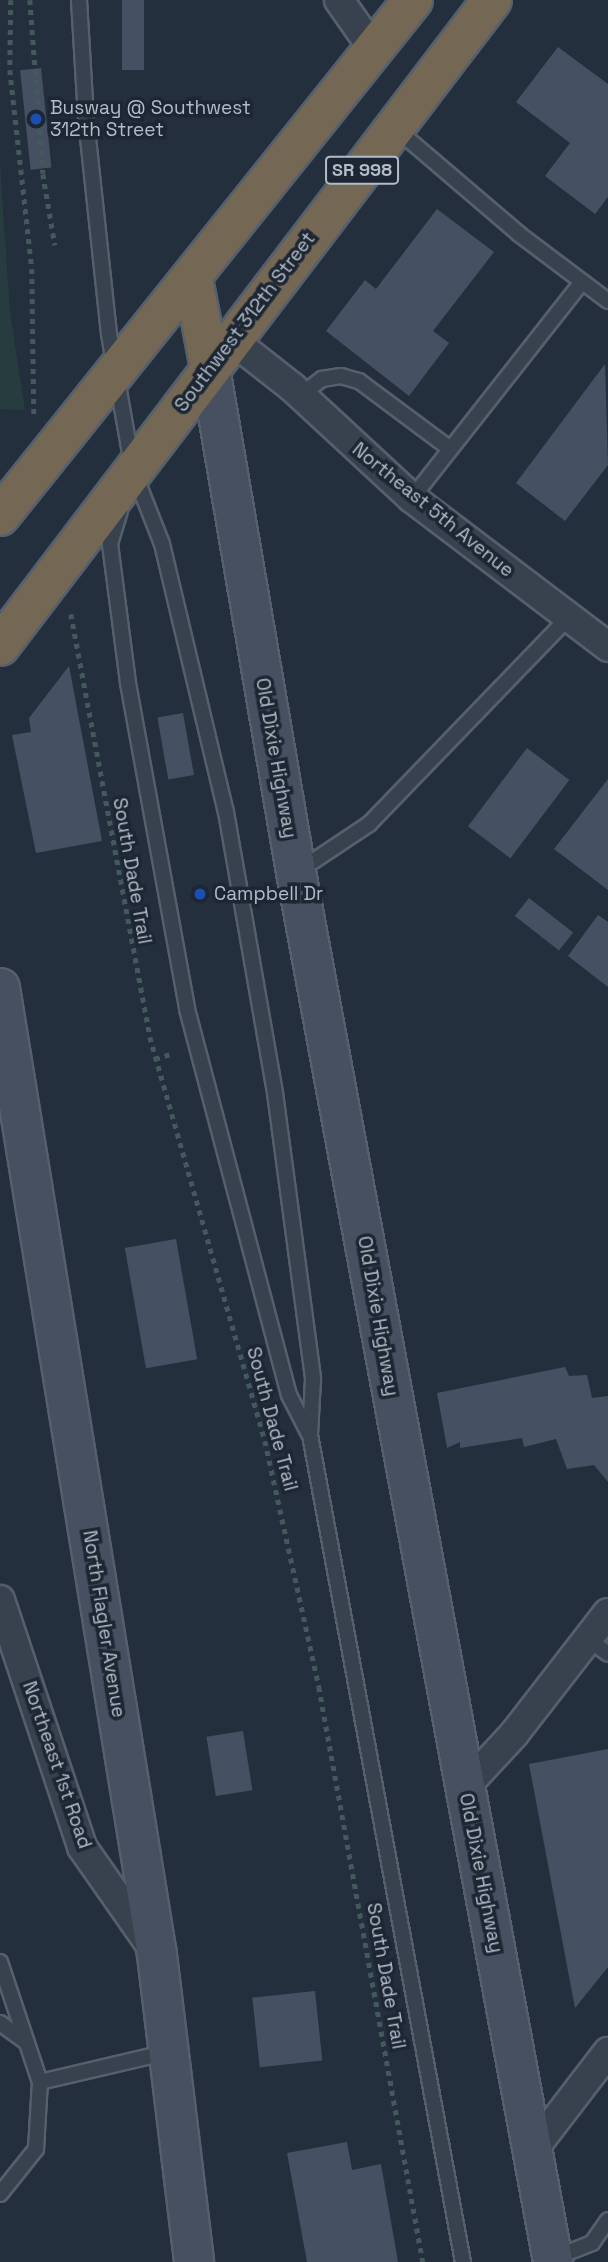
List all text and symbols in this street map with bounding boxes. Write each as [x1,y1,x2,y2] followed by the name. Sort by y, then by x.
[50,97,251,141] place label: Busway @ Southwest 312th Street
[28,111,44,127] marker: Busway @ Southwest 312th Street
[324,155,400,184] road number: SR 998
[170,228,320,416] street label: Southwest 312th Street
[348,438,518,582] street label: Northeast 5th Avenue
[251,676,301,840] street label: Old Dixie Highway
[108,796,156,946] street label: South Dade Trail
[214,883,323,905] place label: Campbell Dr
[192,886,208,902] marker: Campbell Dr
[353,1234,403,1398] street label: Old Dixie Highway
[242,1344,302,1494] street label: South Dade Trail
[78,1529,130,1719] street label: North Flagler Avenue
[18,1678,96,1852] street label: Northeast 1st Road
[454,1791,508,1955] street label: Old Dixie Highway
[362,1901,410,2051] street label: South Dade Trail

